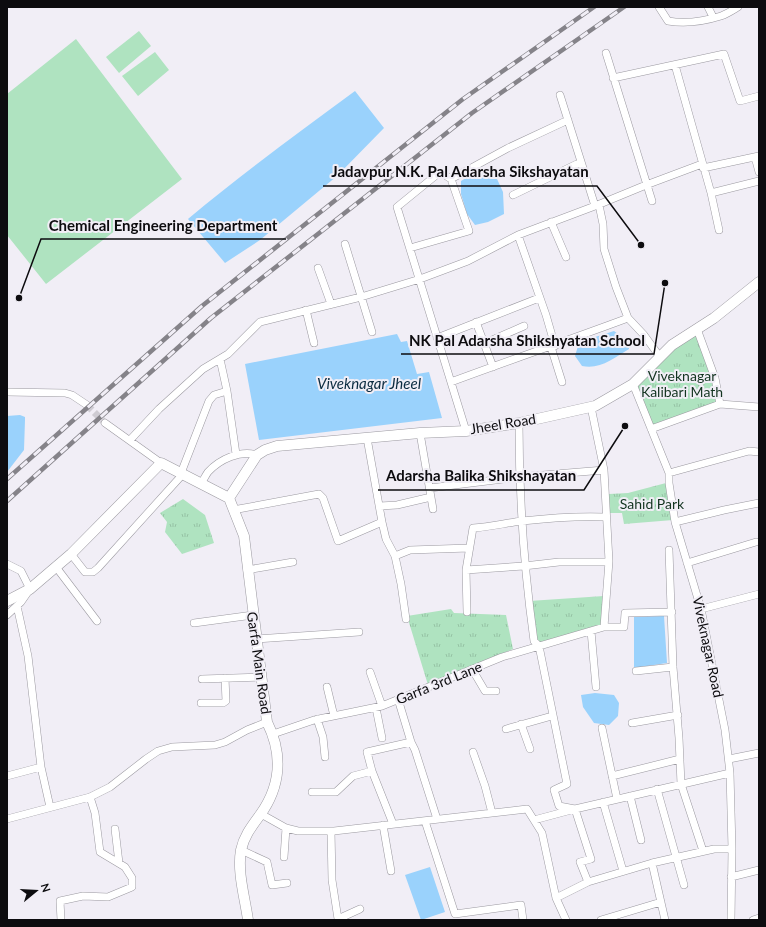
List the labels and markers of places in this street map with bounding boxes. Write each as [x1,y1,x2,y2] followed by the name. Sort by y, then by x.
[323,159,597,186] callout: Jadavpur N.K. Pal Adarsha Sikshayatan
[41,212,286,239] callout: Chemical Engineering Department
[401,327,654,354] callout: NK Pal Adarsha Shikshyatan School
[378,463,584,490] callout: Adarsha Balika Shikshayatan

